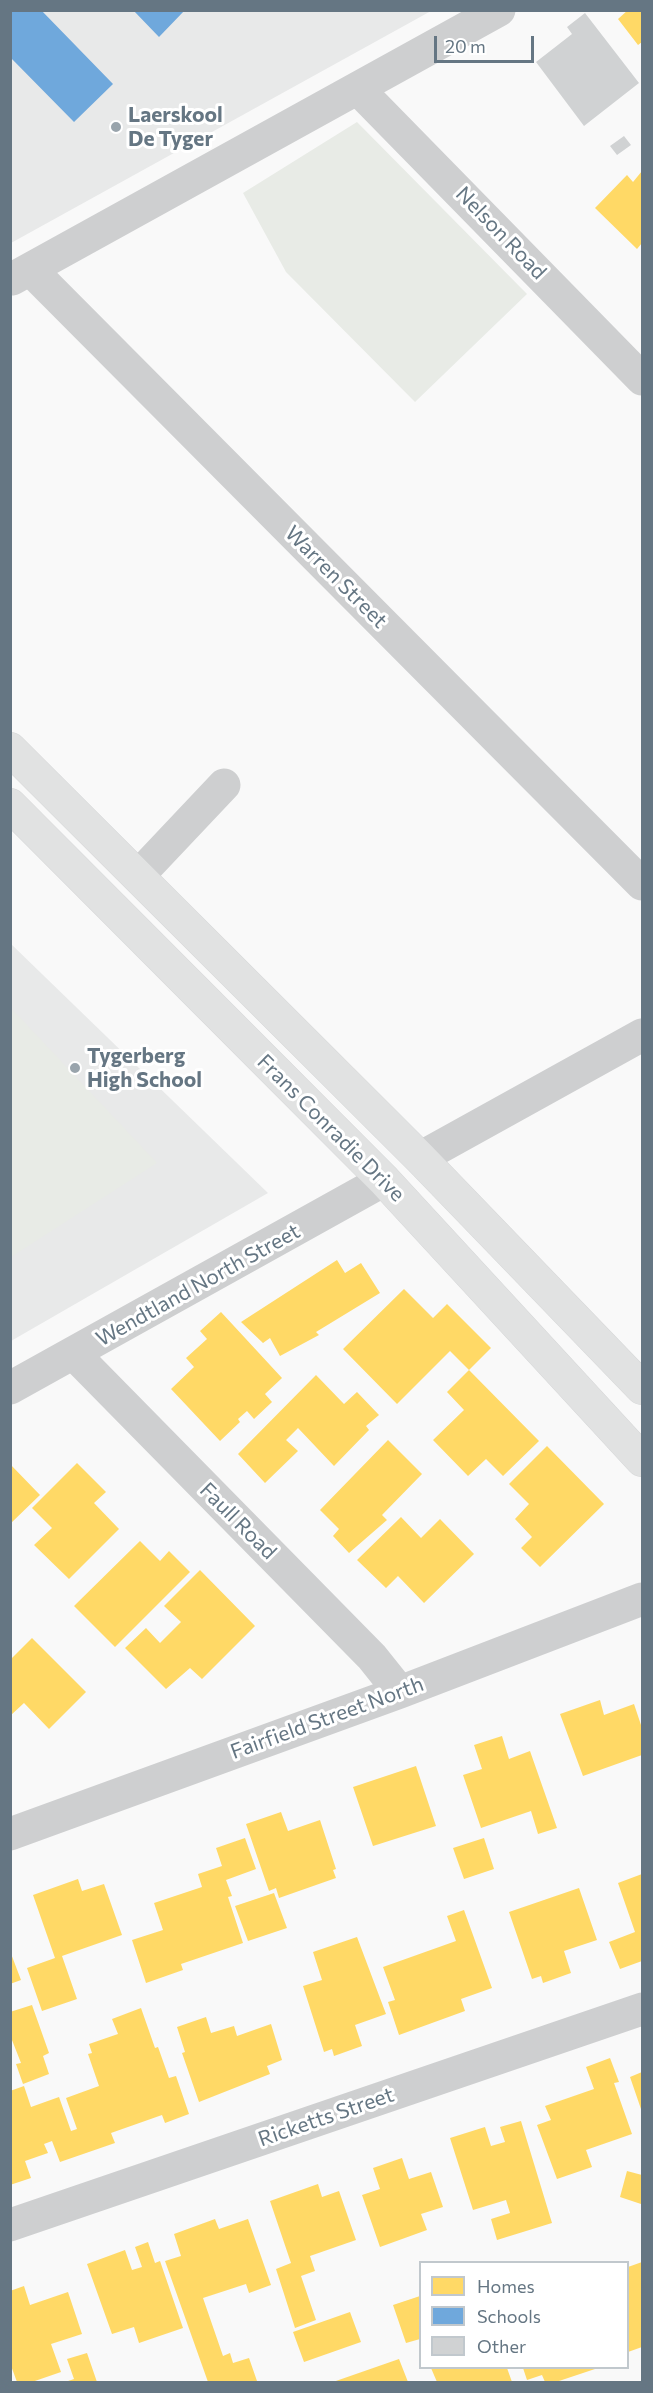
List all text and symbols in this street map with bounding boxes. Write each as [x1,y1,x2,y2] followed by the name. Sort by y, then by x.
[437,24,538,62] scale bar
[445,35,486,57] text: 20 m
[128,102,223,152] place label: Laerskool De Tyger
[109,120,123,134] marker: Laerskool De Tyger
[450,181,552,285] street label: Nelson Road
[280,521,392,633] street label: Warren Street
[87,1043,202,1093] place label: Tygerberg High School
[252,1049,410,1207] street label: Frans Conradie Drive
[68,1061,82,1075] marker: Tygerberg High School
[92,1218,304,1352] street label: Wendtland North Street
[194,1477,282,1565] street label: Faull Road
[227,1671,427,1765] street label: Fairfield Street North
[255,2082,397,2152] street label: Ricketts Street
[419,2261,629,2369] legend
[477,2275,535,2297] text: Homes
[477,2305,541,2327] text: Schools
[477,2335,526,2357] text: Other

